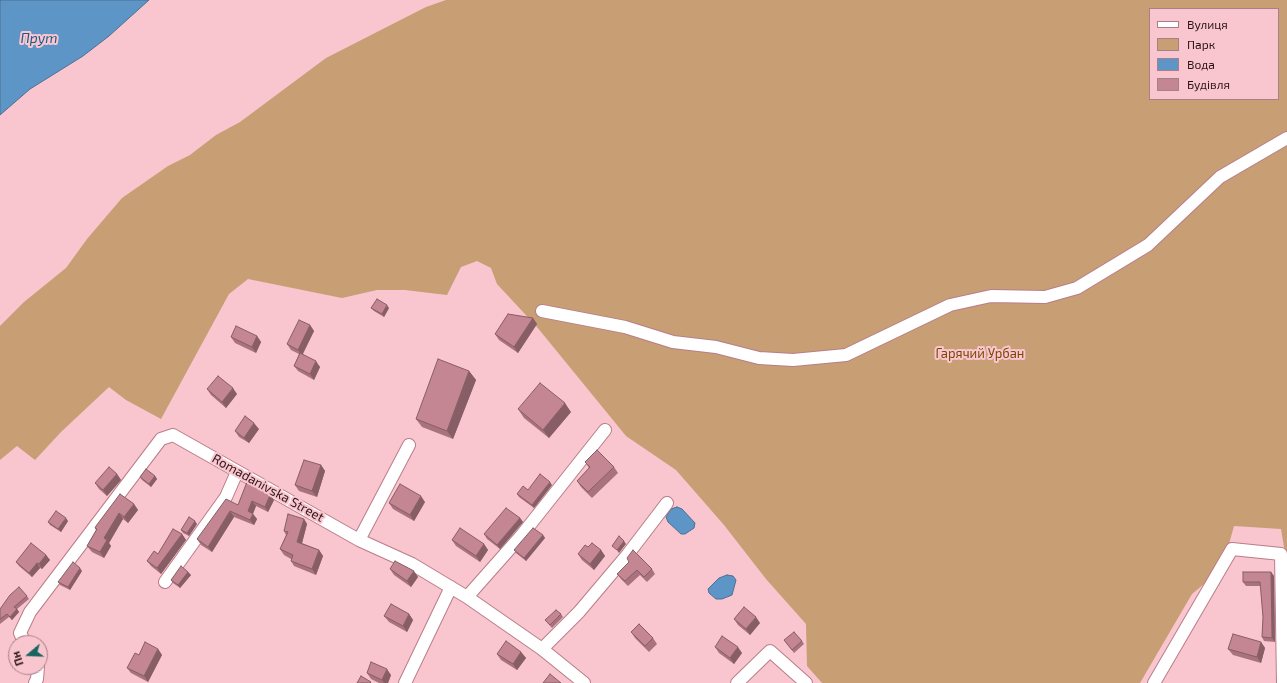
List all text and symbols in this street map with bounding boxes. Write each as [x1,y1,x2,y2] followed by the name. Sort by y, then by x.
[1149,8,1279,100] legend
[1187,17,1228,31] text: Вулиця
[20,30,58,46] water label: Прут
[1187,37,1215,51] text: Парк
[1187,57,1215,71] text: Вода
[1187,77,1230,91] text: Будівля
[936,346,1024,362] park label: Гарячий Урбан
[209,451,327,525] street label: Romadanivska Street
[8,635,48,675] north arrow
[9,650,26,668] text: Пн

